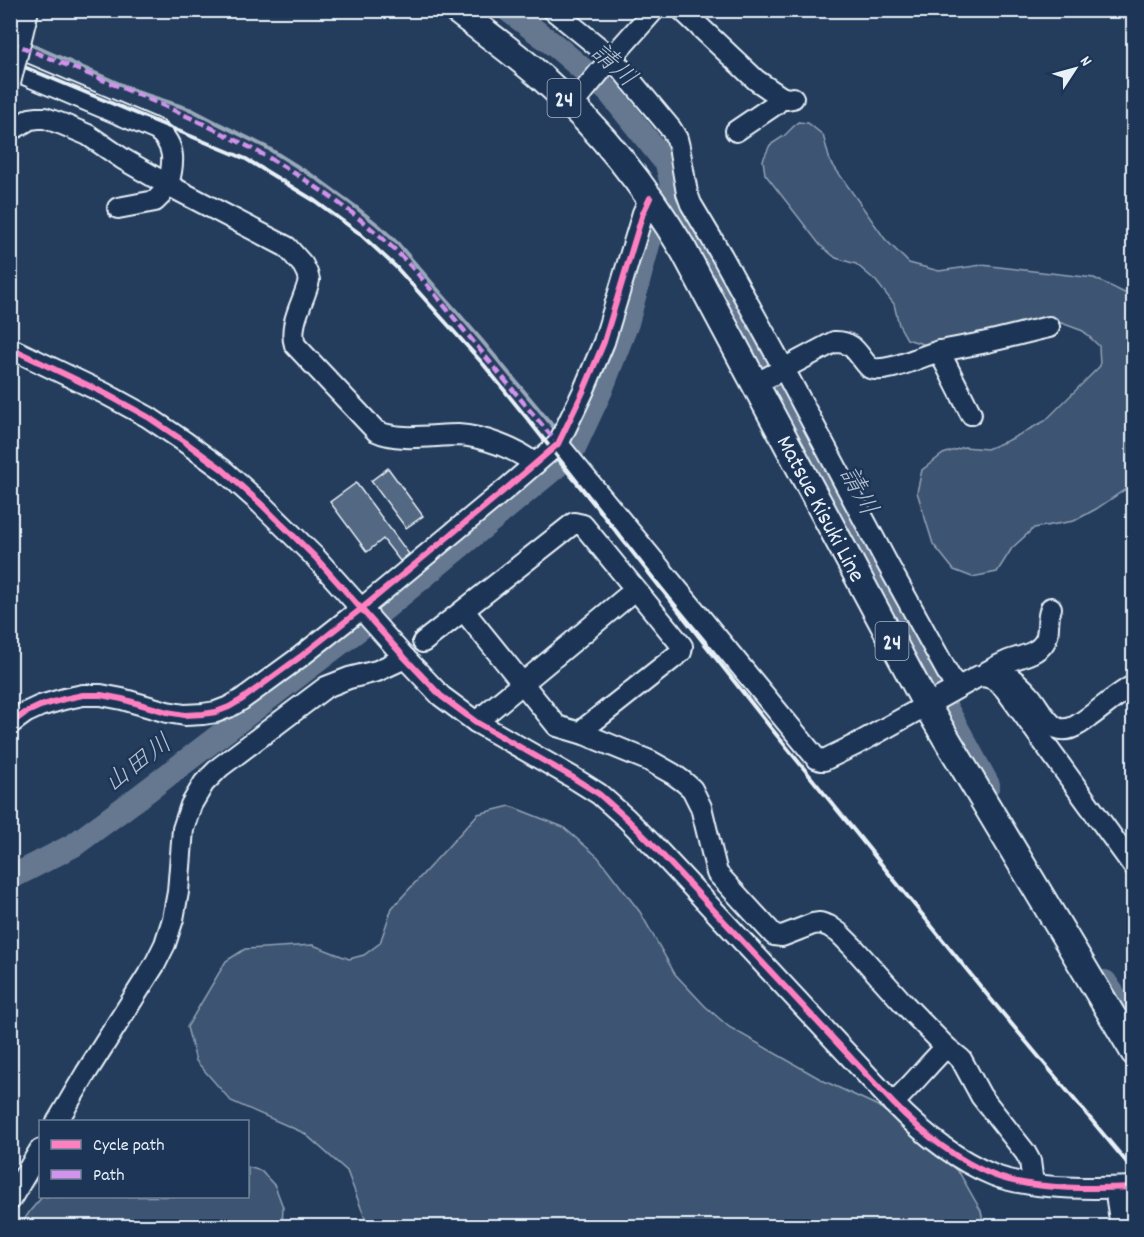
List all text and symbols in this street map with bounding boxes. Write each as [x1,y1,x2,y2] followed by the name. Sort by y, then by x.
[581,35,644,98] water label: 請川
[1045,39,1105,99] north arrow
[1073,52,1097,72] text: N
[548,79,580,117] road number: 24
[766,430,872,589] street label: Matsue Kisuki Line
[828,460,885,523] water label: 請川
[876,622,908,660] road number: 24
[97,727,181,803] water label: 山田川
[39,1120,249,1198] legend
[93,1134,164,1159] text: Cycle path
[93,1164,125,1189] text: Path

